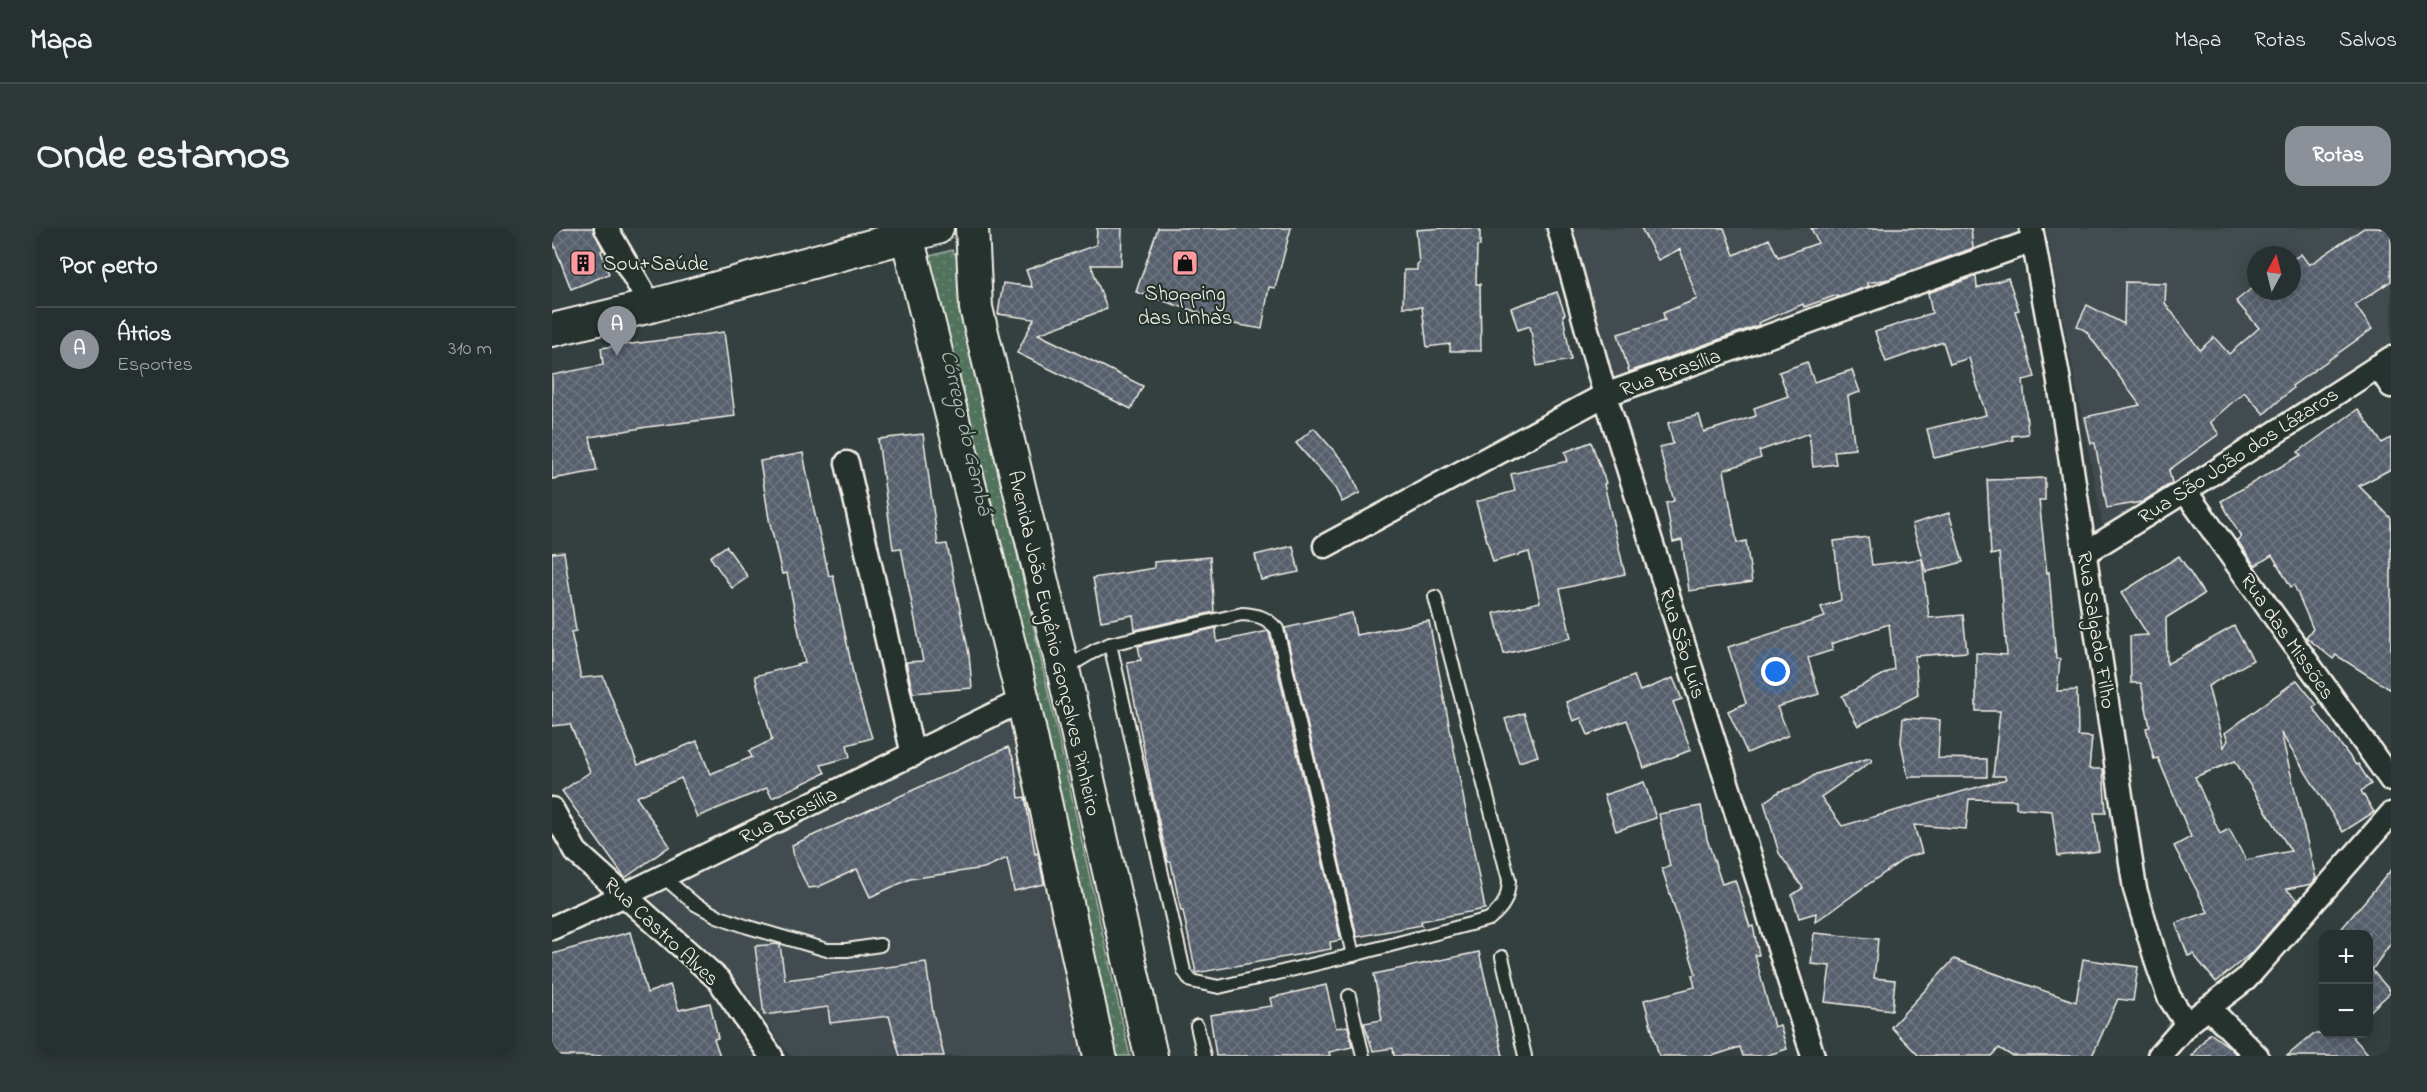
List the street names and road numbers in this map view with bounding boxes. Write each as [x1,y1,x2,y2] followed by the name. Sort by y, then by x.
[1616,342,1725,406] street label: Rua Brasília
[2133,380,2345,533] street label: Rua São João dos Lázaros
[997,468,1107,820] street label: Avenida João Eugênio Gonçalves Pinheiro
[2066,549,2122,712] street label: Rua Salgado Filho
[2232,568,2341,706] street label: Rua das Missões
[1650,584,1712,703] street label: Rua São Luís
[735,780,843,853] street label: Rua Brasília
[596,871,725,994] street label: Rua Castro Alves

